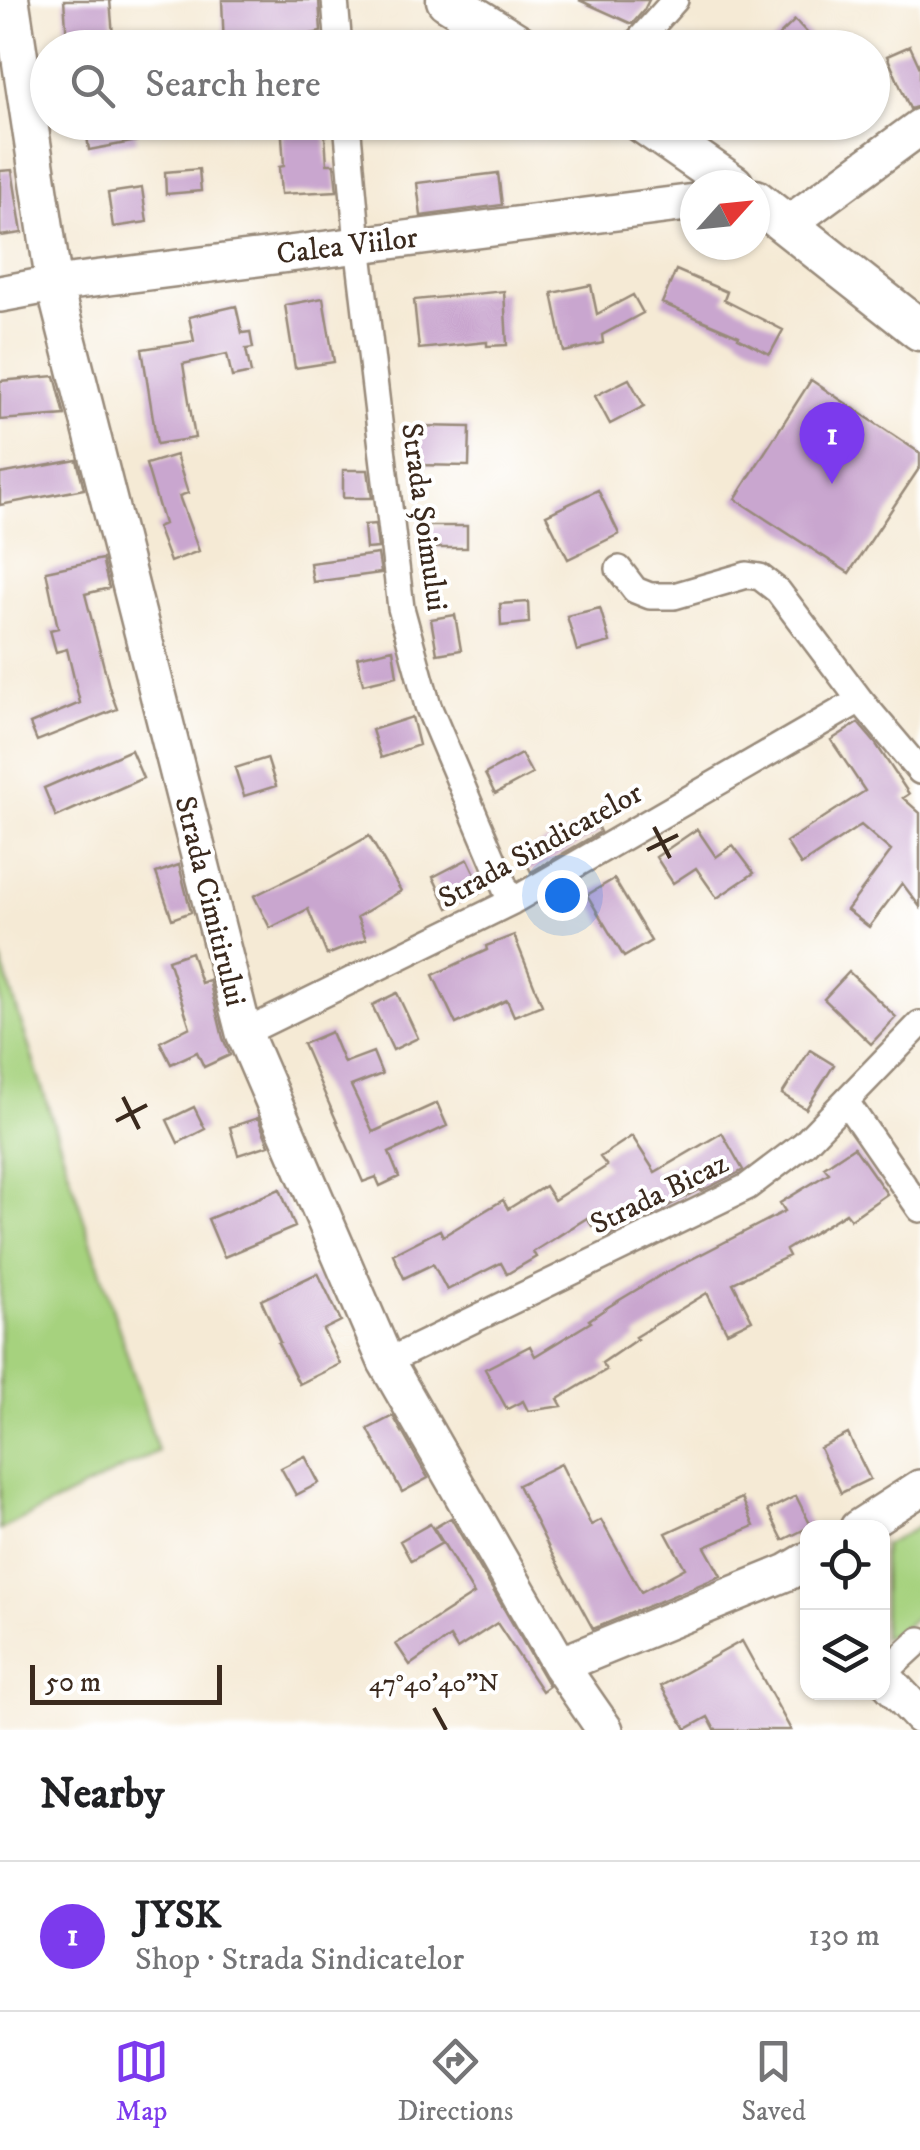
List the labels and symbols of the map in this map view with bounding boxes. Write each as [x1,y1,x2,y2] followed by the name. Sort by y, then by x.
[680,170,770,260] north arrow
[274,219,420,274] street label: Calea Viilor
[800,402,864,484] pin: 1
[392,421,455,614] street label: Strada Șoimului
[432,775,649,918] street label: Strada Sindicatelor
[166,792,254,1010] street label: Strada Cimitirului
[537,870,588,921] your location
[585,1145,735,1244] street label: Strada Bicaz
[30,1660,222,1704] scale bar
[369,1668,499,1699] text: 47°40'40"N

